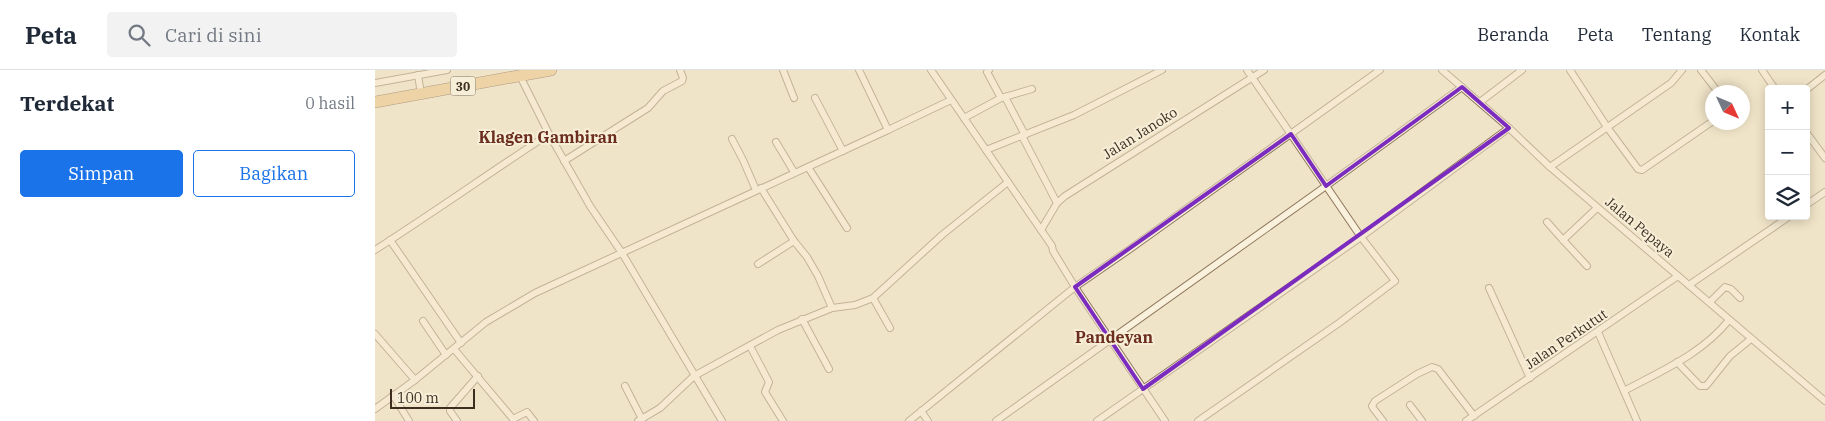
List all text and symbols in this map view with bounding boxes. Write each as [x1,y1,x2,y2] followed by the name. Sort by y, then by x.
[107,12,457,57] search box
[25,19,77,51] text: Peta
[125,21,153,49] icon: search
[165,23,262,47] text: Cari di sini
[1477,23,1549,46] text: Beranda
[1577,23,1614,46] text: Peta
[1642,23,1711,46] text: Tentang
[1739,23,1800,46] text: Kontak
[451,77,475,96] road number: 30
[1705,85,1750,130] north arrow
[1765,85,1810,220] map controls
[1765,85,1810,130] button: +
[20,89,114,117] text: Terdekat
[305,93,355,113] text: 0 hasil
[1099,103,1181,163] street label: Jalan Janoko
[478,127,618,147] district label: Klagen Gambiran
[1765,130,1810,175] button: −
[20,150,183,197] button: Simpan
[193,150,355,197] button: Bagikan
[1765,175,1810,220] button: layers
[1602,193,1679,261] street label: Jalan Pepaya
[1521,305,1611,373] street label: Jalan Perkutut
[1075,327,1153,347] district label: Pandeyan
[390,386,475,409] scale bar
[397,389,439,407] text: 100 m

